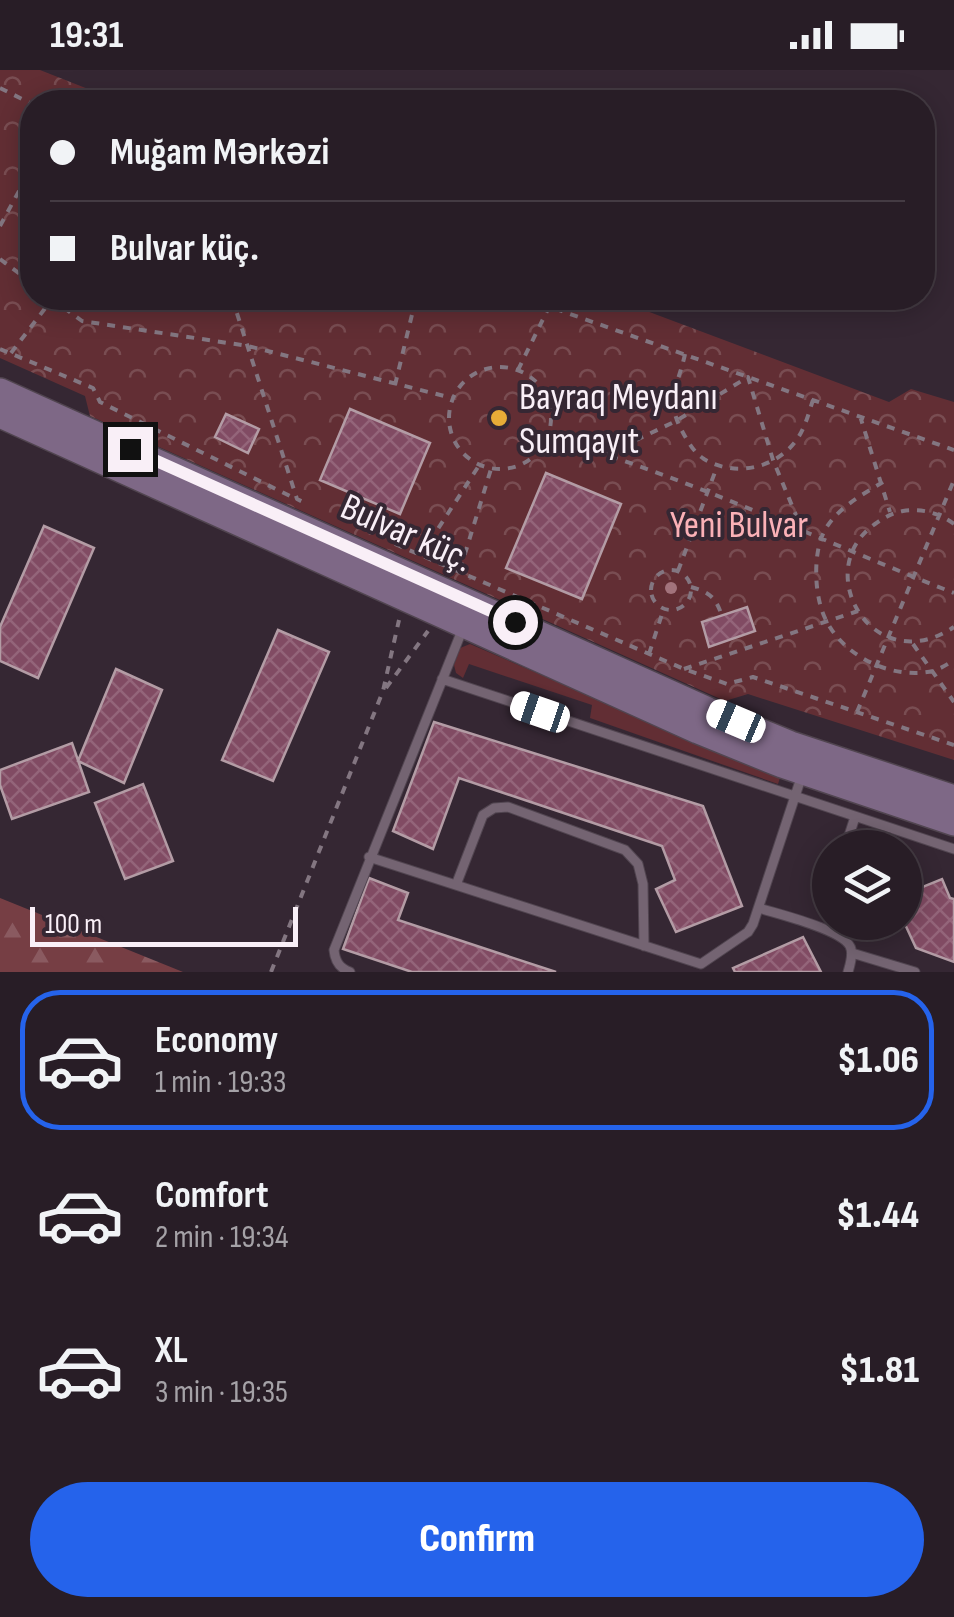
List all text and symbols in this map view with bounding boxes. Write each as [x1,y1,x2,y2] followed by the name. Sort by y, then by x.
[50,13,123,58] text: 19:31
[110,130,329,175] text: Muğam Mərkəzi
[110,226,259,271] text: Bulvar küç.
[519,375,718,464] place label: Bayraq Meydanı Sumqayıt
[488,407,510,429] marker: Bayraq Meydanı Sumqayıt
[108,427,153,472] route end
[334,485,479,582] street label: Bulvar küç.
[670,503,808,548] park label: Yeni Bulvar
[493,600,538,645] route start
[507,688,573,736] car
[703,695,769,747] car
[812,830,922,940] map controls
[812,830,922,940] button: layers
[30,902,298,946] scale bar
[45,908,102,941] text: 100 m
[35,1015,125,1105] icon: car
[155,1018,278,1063] text: Economy
[837,1038,919,1083] text: $1.06
[155,1063,286,1102] text: 1 min · 19:33
[35,1170,125,1260] icon: car
[155,1173,269,1218] text: Comfort
[836,1193,919,1238] text: $1.44
[155,1218,288,1257] text: 2 min · 19:34
[35,1325,125,1415] icon: car
[155,1328,188,1373] text: XL
[840,1348,919,1393] text: $1.81
[155,1373,288,1412] text: 3 min · 19:35
[30,1482,924,1597] button: Confirm

